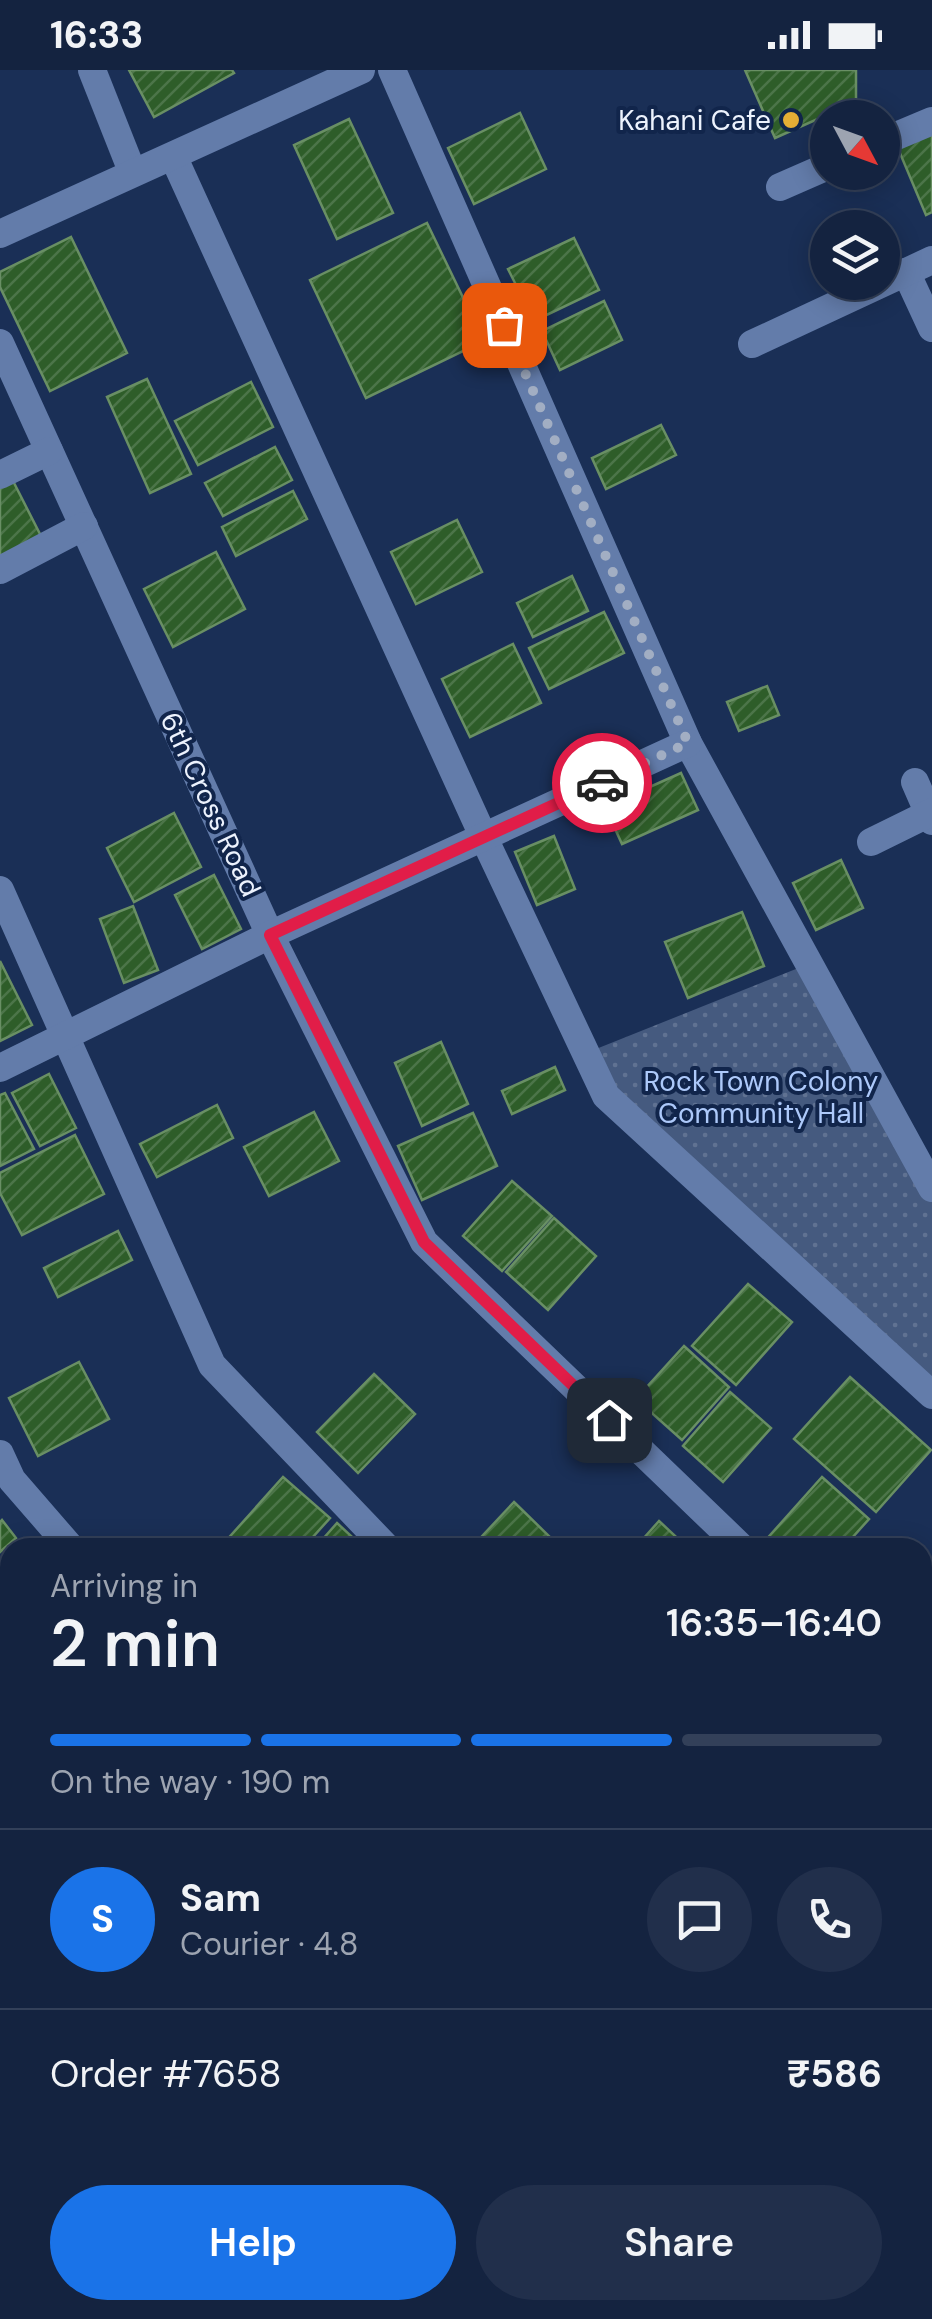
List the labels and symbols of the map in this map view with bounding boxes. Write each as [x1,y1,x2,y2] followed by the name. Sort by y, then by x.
[810,100,900,190] north arrow
[618,102,771,139] place label: Kahani Cafe
[780,109,802,131] marker: Kahani Cafe
[462,283,547,368] pin
[152,706,269,902] street label: 6th Cross Road
[552,733,652,833] courier
[644,1063,878,1132] park label: Rock Town Colony Community Hall
[567,1378,652,1463] pin

